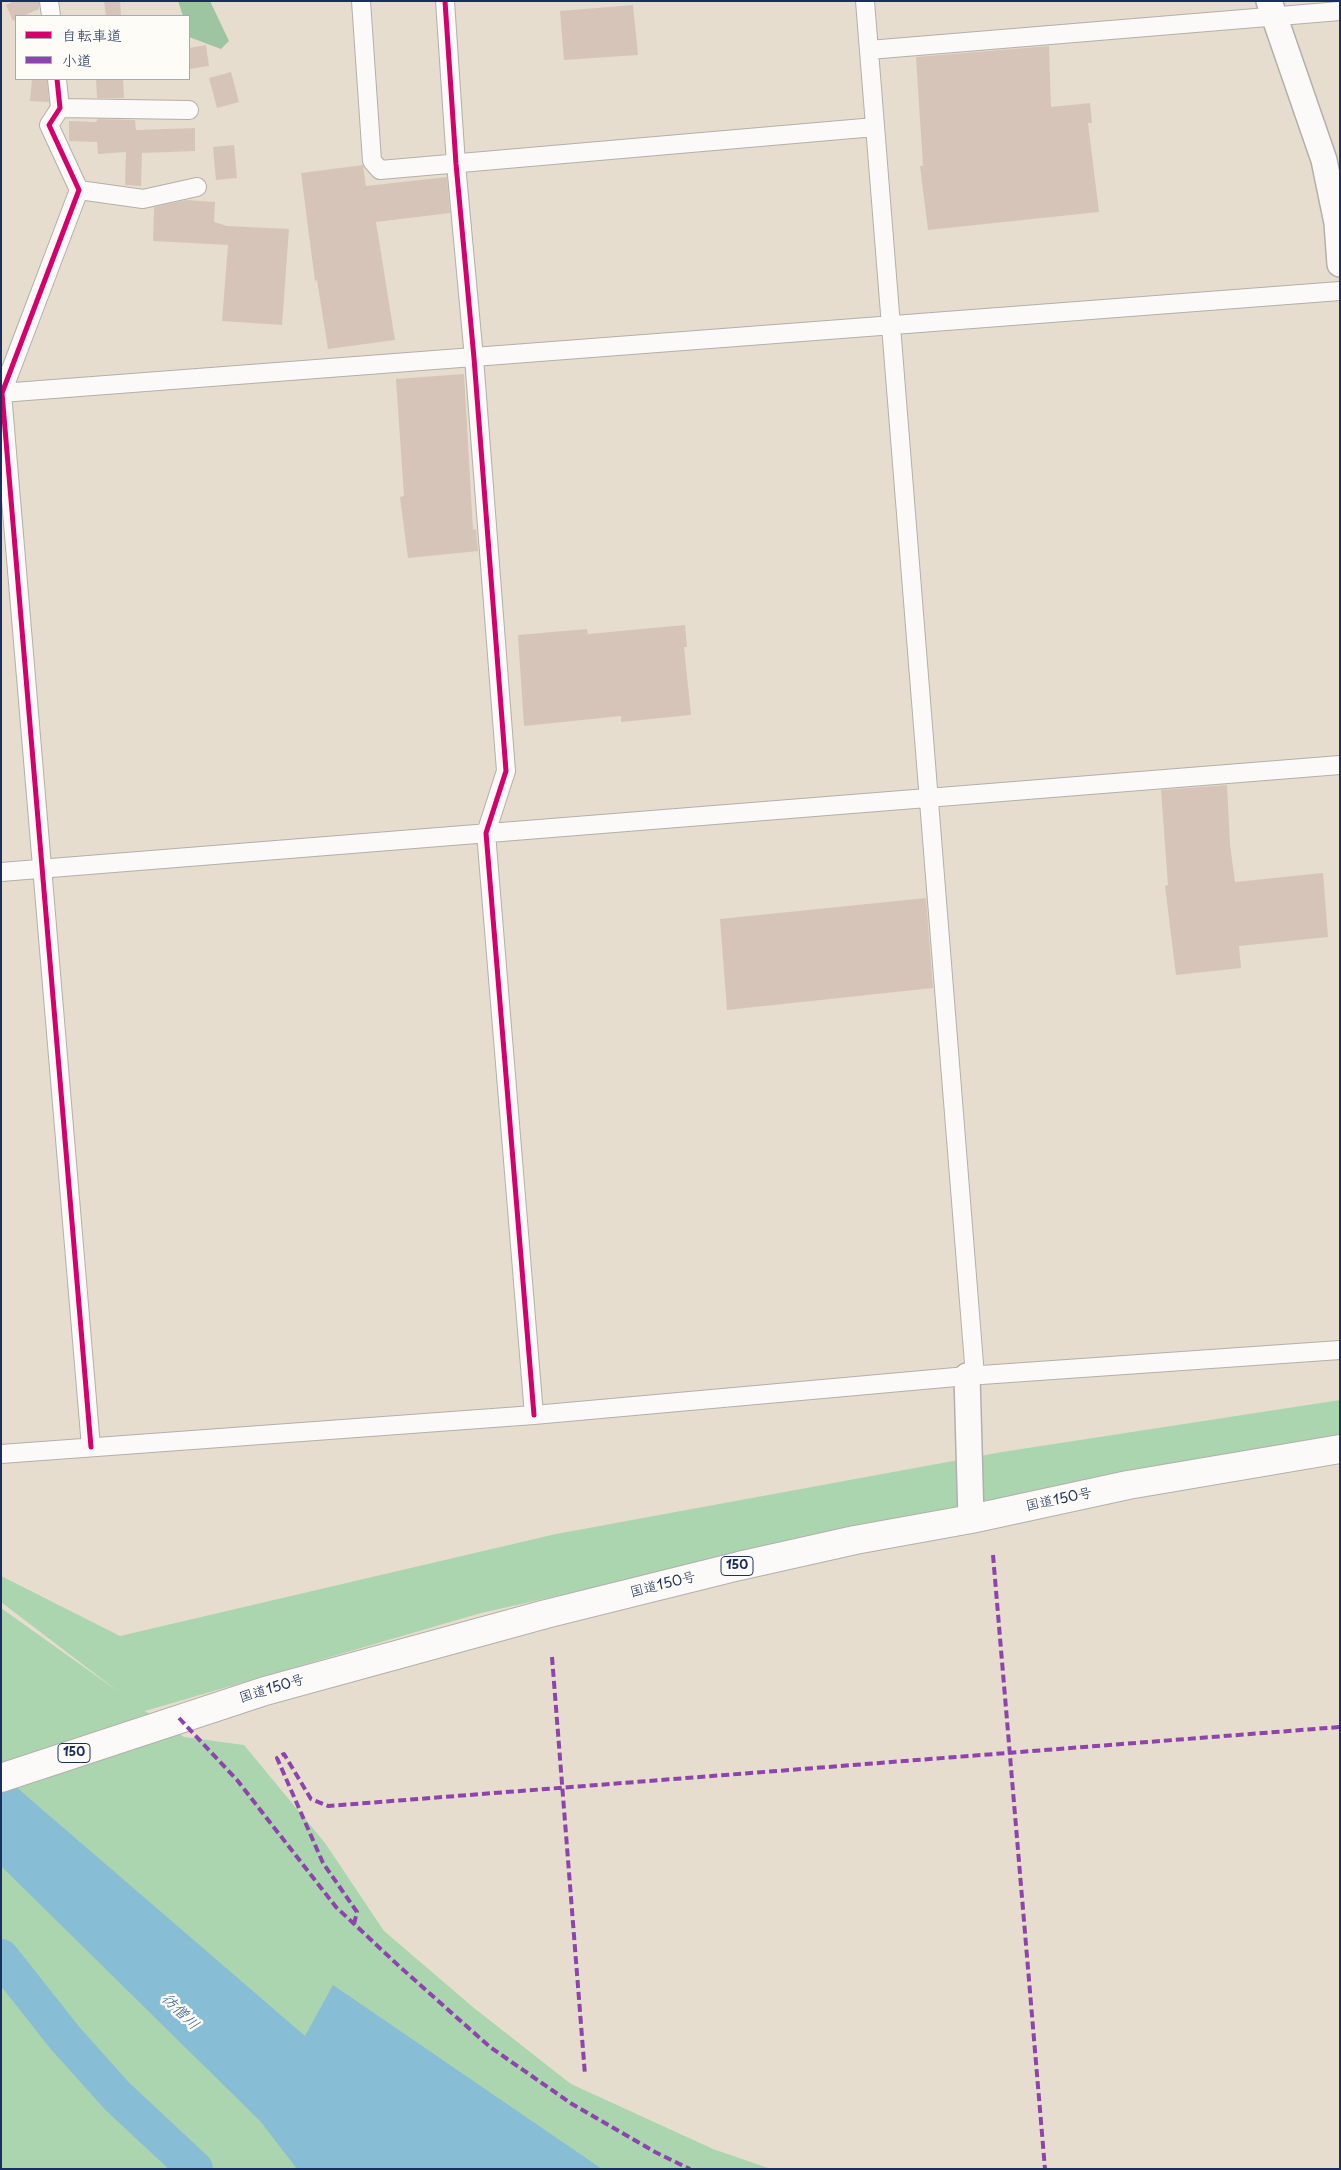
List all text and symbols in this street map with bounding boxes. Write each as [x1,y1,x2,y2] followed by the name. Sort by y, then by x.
[15,15,190,80] legend
[62,23,122,46] text: 自転車道
[62,48,92,71] text: 小道
[1024,1485,1094,1515] street label: 国道150号
[721,1556,753,1575] road number: 150
[628,1569,698,1601] street label: 国道150号
[237,1671,307,1707] street label: 国道150号
[58,1744,90,1762] road number: 150
[158,1990,202,2034] water label: 彷僧川

